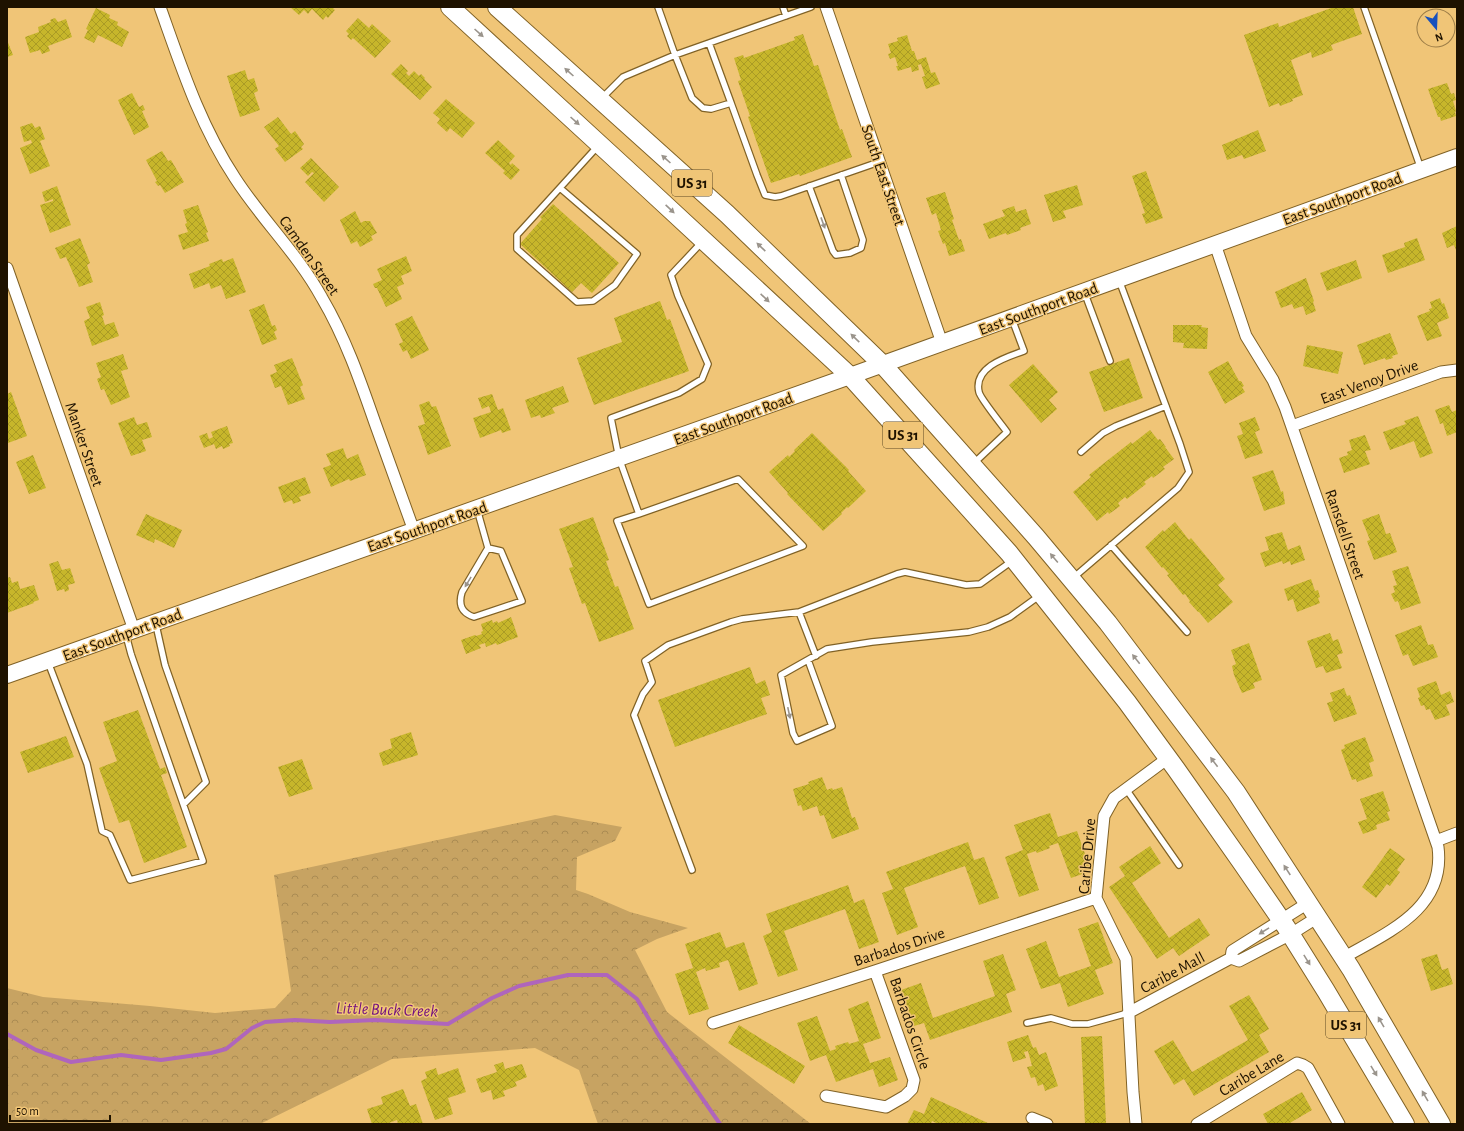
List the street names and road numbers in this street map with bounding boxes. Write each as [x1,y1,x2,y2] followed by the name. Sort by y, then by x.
[858,123,908,228] street label: South East Street
[672,170,712,196] road number: US 31
[1281,170,1404,228] street label: East Southport Road
[276,213,342,298] street label: Camden Street
[977,280,1100,338] street label: East Southport Road
[1318,357,1421,408] street label: East Venoy Drive
[672,390,795,448] street label: East Southport Road
[62,400,106,488] street label: Manker Street
[883,422,923,448] road number: US 31
[1322,487,1368,581] street label: Ransdell Street
[365,499,489,555] street label: East Southport Road
[61,606,184,664] street label: East Southport Road
[1076,817,1098,895] street label: Caribe Drive
[852,925,947,969] street label: Barbados Drive
[1138,949,1207,997] street label: Caribe Mall
[887,975,933,1071] street label: Barbados Circle
[1326,1012,1366,1038] road number: US 31
[1216,1048,1287,1099] street label: Caribe Lane

